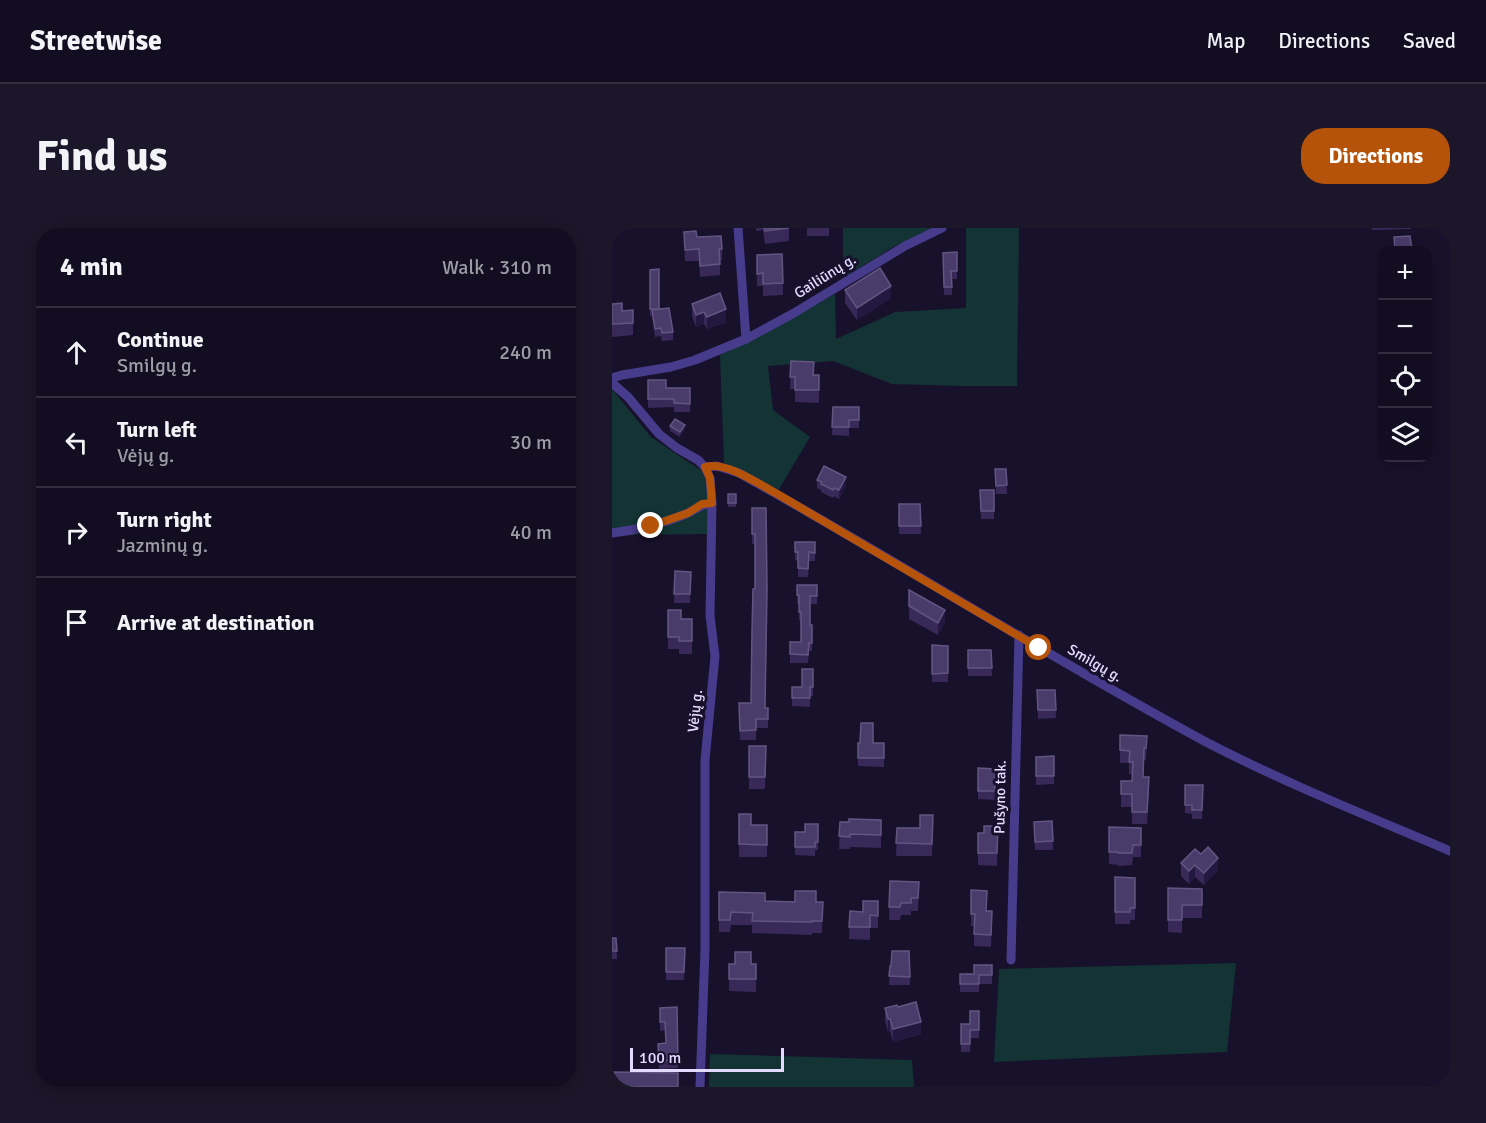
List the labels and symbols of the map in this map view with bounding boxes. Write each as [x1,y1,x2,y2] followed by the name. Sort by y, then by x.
[791,250,859,302] street label: Gailiūnų g.
[637,512,663,538] route end
[1025,634,1051,660] route start
[1065,640,1126,686] street label: Smilgų g.
[684,689,706,733] street label: Vėjų g.
[990,760,1010,834] street label: Pušyno tak.
[630,1045,784,1072] scale bar

